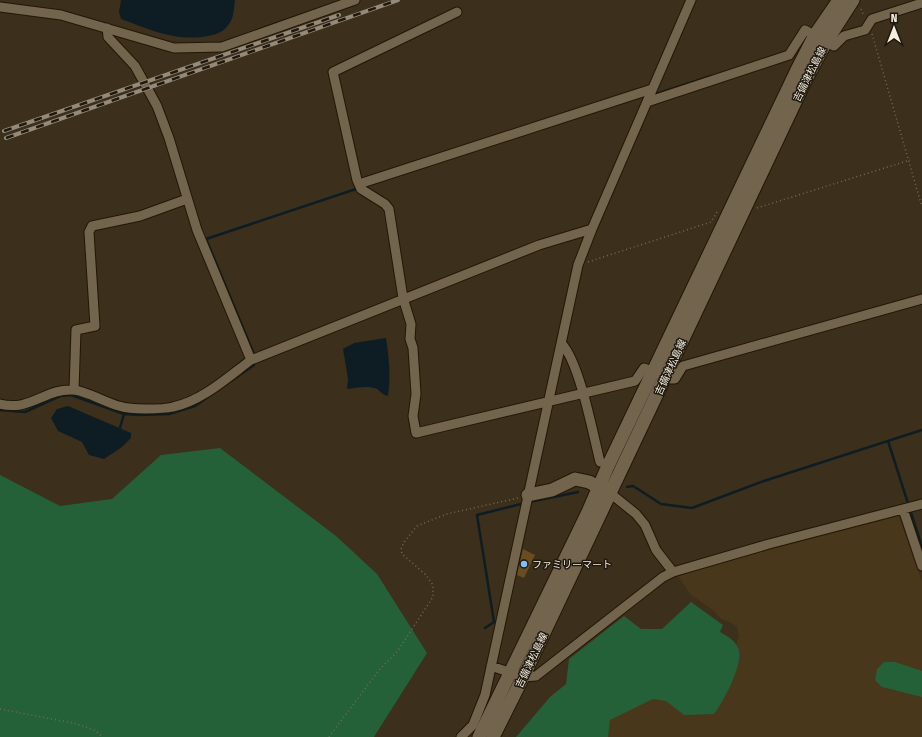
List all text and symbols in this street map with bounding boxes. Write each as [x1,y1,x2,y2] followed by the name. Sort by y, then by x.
[874,8,914,48] north arrow
[891,12,897,25] text: N
[791,45,829,104] street label: 吉備津松島線
[653,338,689,397] street label: 吉備津松島線
[519,559,529,569] marker: ファミリーマート
[532,559,612,571] place label: ファミリーマート
[513,631,550,690] street label: 吉備津松島線

